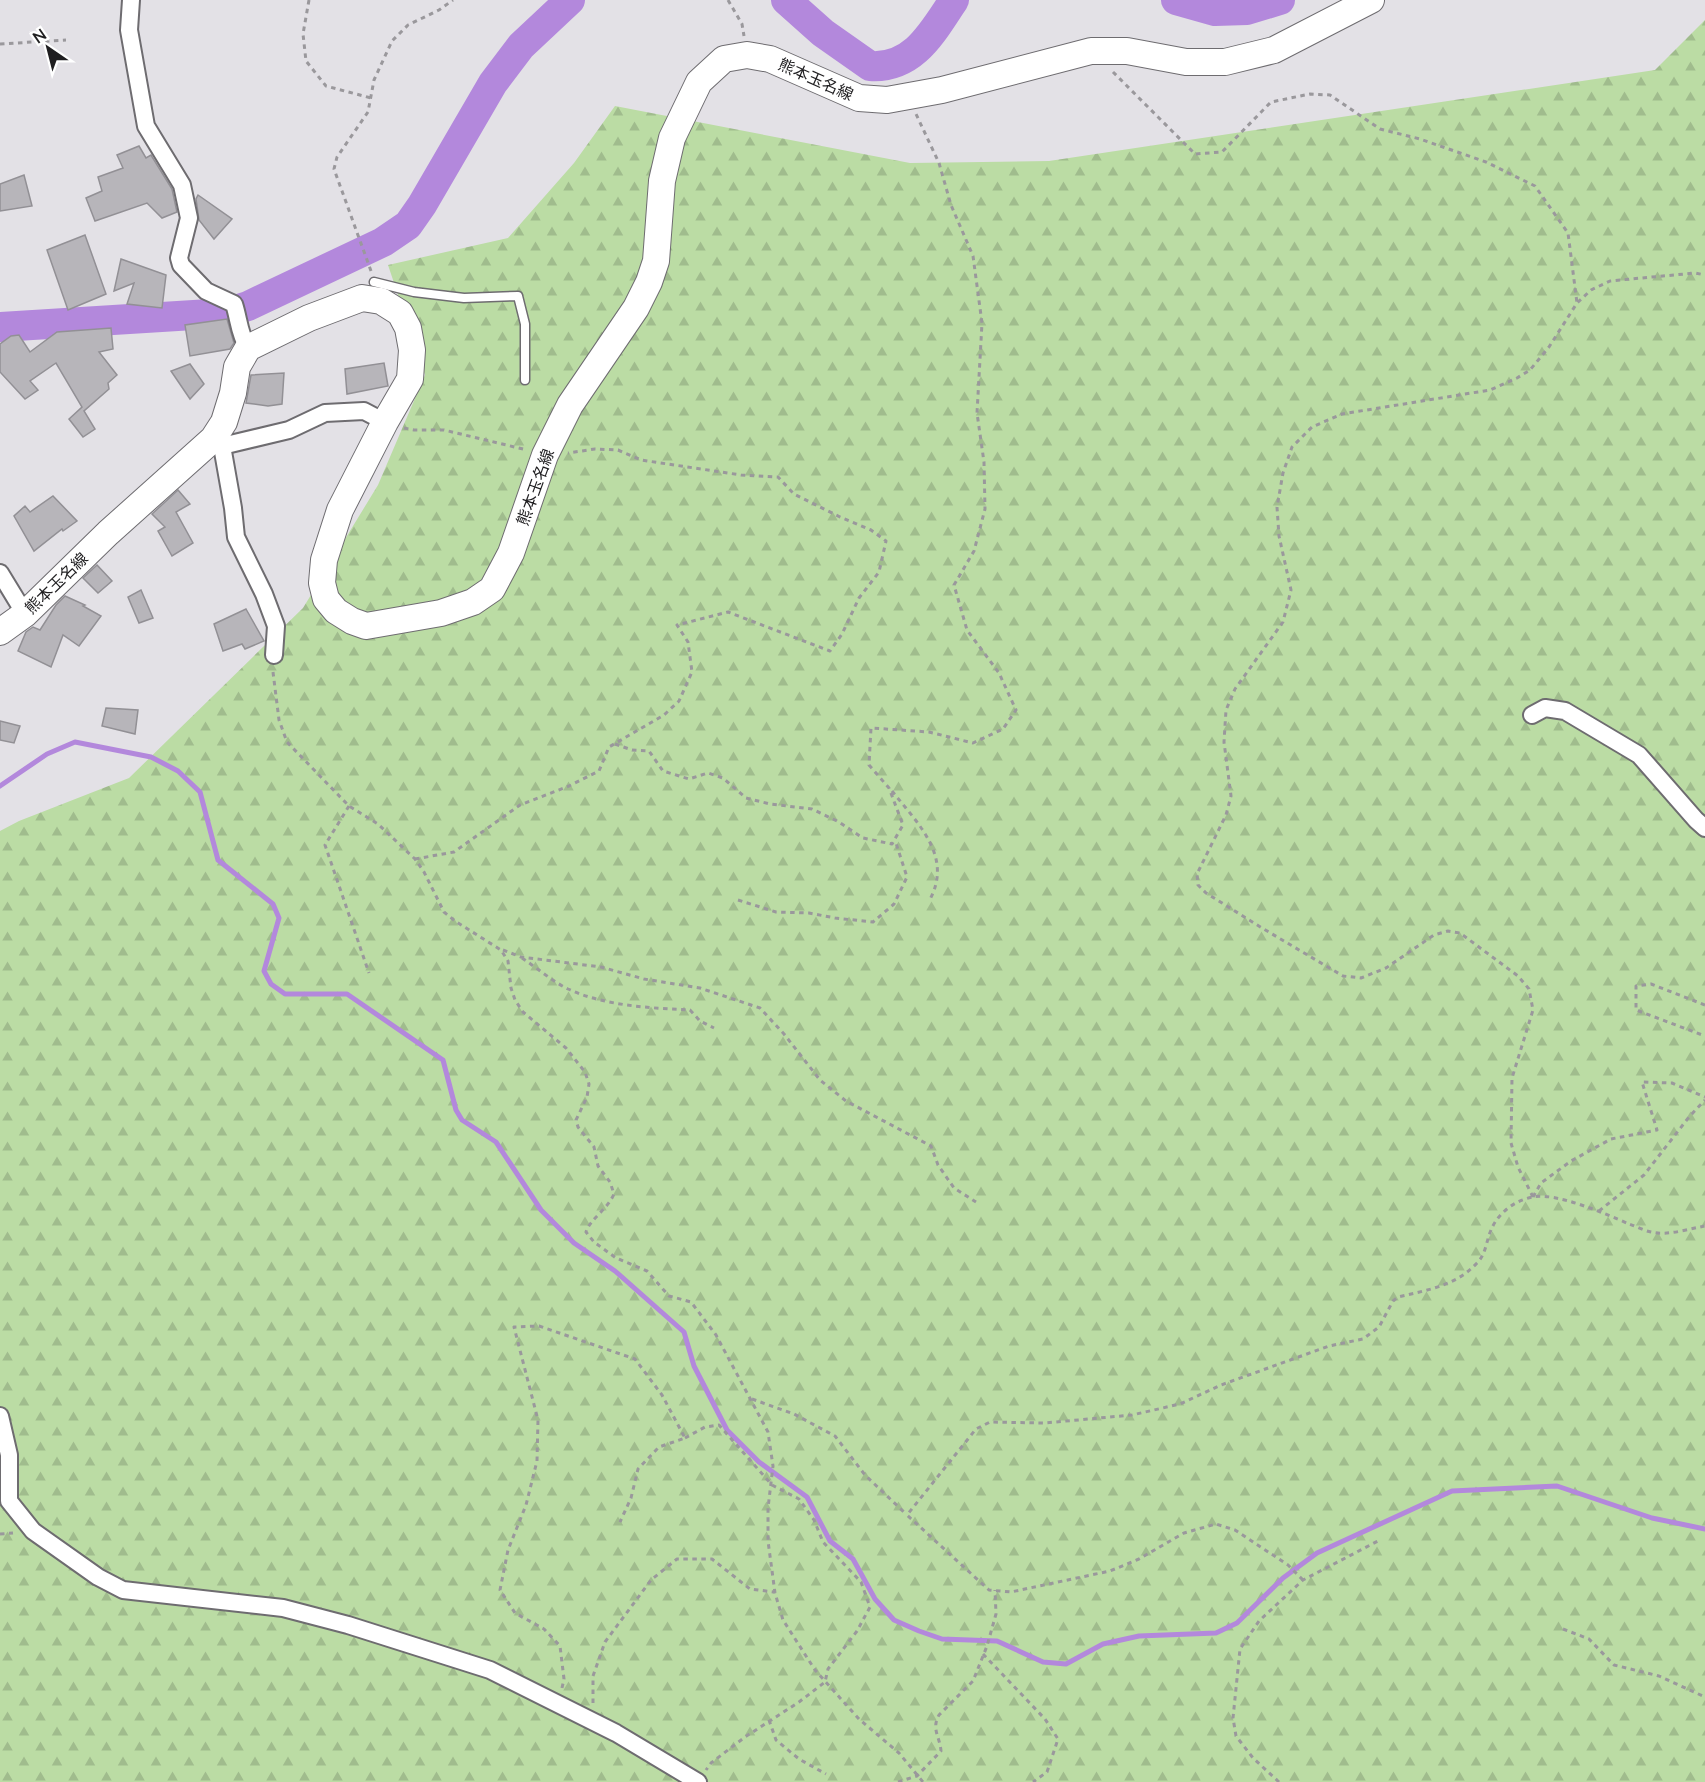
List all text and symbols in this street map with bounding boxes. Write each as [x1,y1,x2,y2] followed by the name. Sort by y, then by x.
[18,18,78,78] north arrow
[29,24,50,47] text: N
[776,54,857,103] street label: 熊本玉名線
[512,446,557,528] street label: 熊本玉名線
[20,548,91,617] street label: 熊本玉名線

